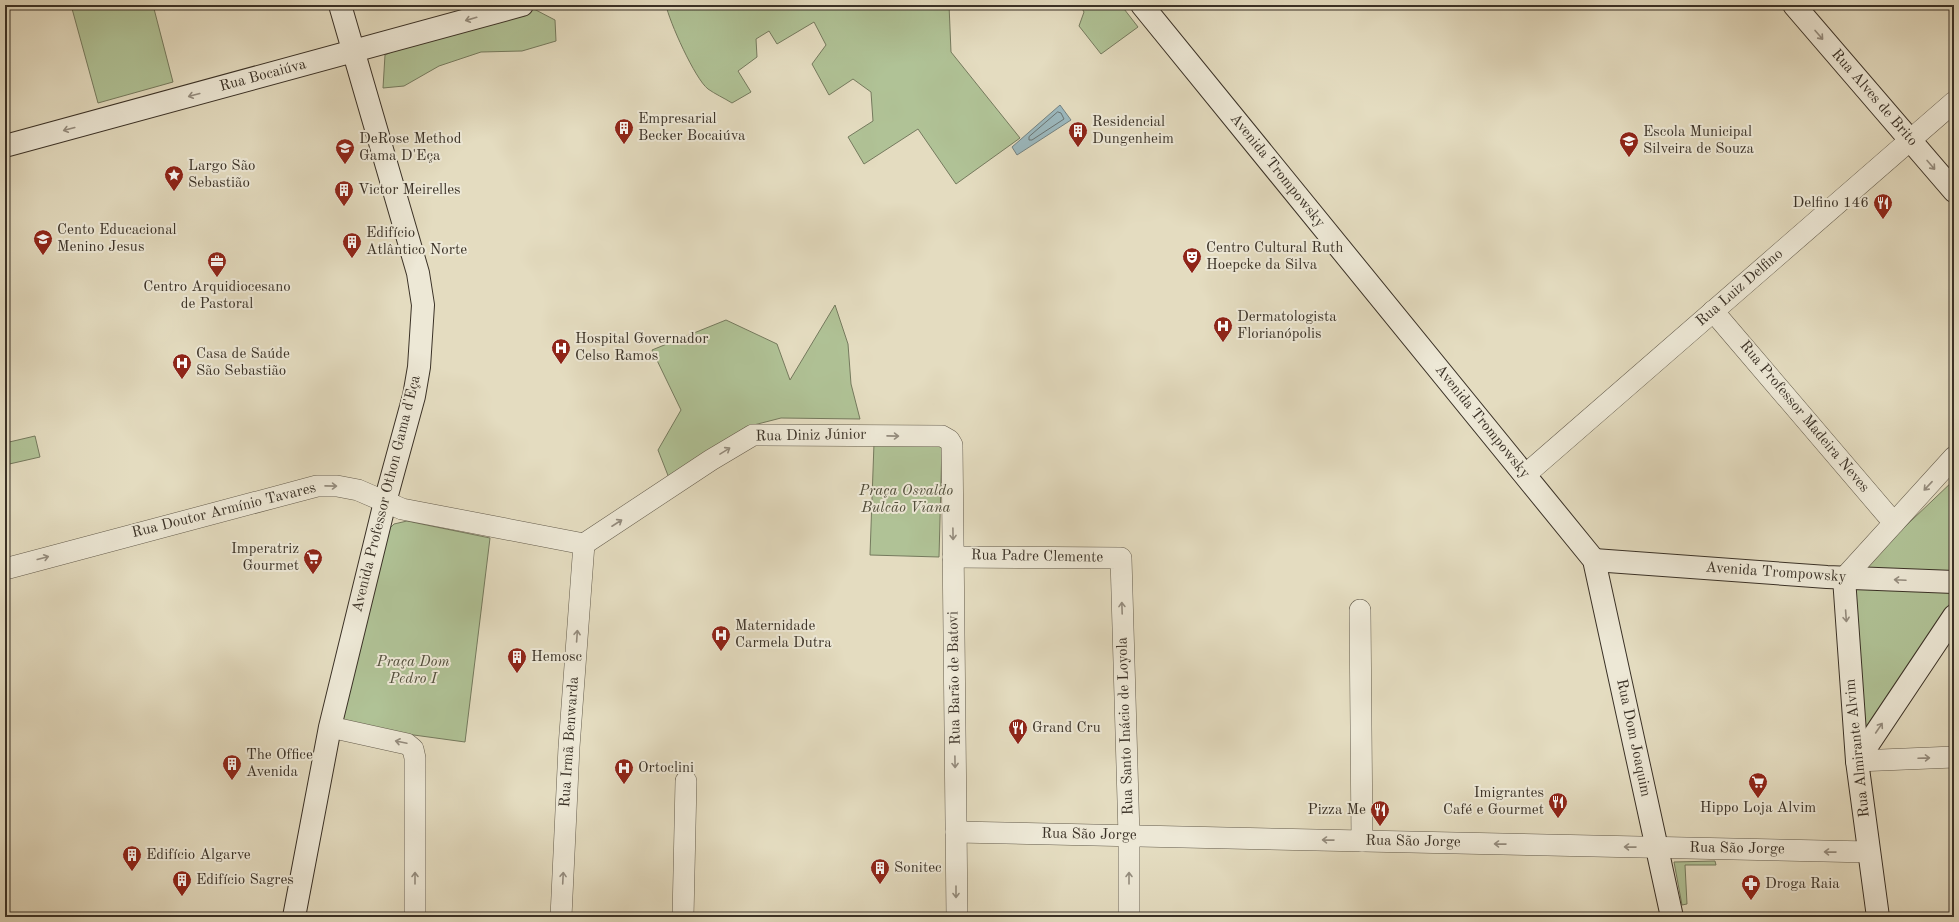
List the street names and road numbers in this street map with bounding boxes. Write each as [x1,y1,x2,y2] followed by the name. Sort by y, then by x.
[1828,47,1920,149] street label: Rua Alves de Brito
[218,57,309,95] street label: Rua Bocaiúva
[1227,111,1327,231] street label: Avenida Trompowsky
[1694,246,1786,330] street label: Rua Luiz Delfino
[1736,338,1872,496] street label: Rua Professor Madeira Neves
[1432,362,1532,482] street label: Avenida Trompowsky
[350,373,424,614] street label: Avenida Professor Othon Gama d'Eça
[755,428,867,444] street label: Rua Diniz Júnior
[130,481,318,541] street label: Rua Doutor Armínio Tavares
[971,548,1103,566] street label: Rua Padre Clemente
[1705,561,1847,585] street label: Avenida Trompowsky
[946,611,964,745] street label: Rua Barão de Batovi
[1115,636,1137,815] street label: Rua Santo Inácio de Loyola
[558,675,582,808] street label: Rua Irmã Benwarda
[1613,678,1653,798] street label: Rua Dom Joaquim
[1843,678,1873,818] street label: Rua Almirante Alvim
[1041,827,1137,843] street label: Rua São Jorge
[1365,834,1461,850] street label: Rua São Jorge
[1689,841,1785,857] street label: Rua São Jorge

